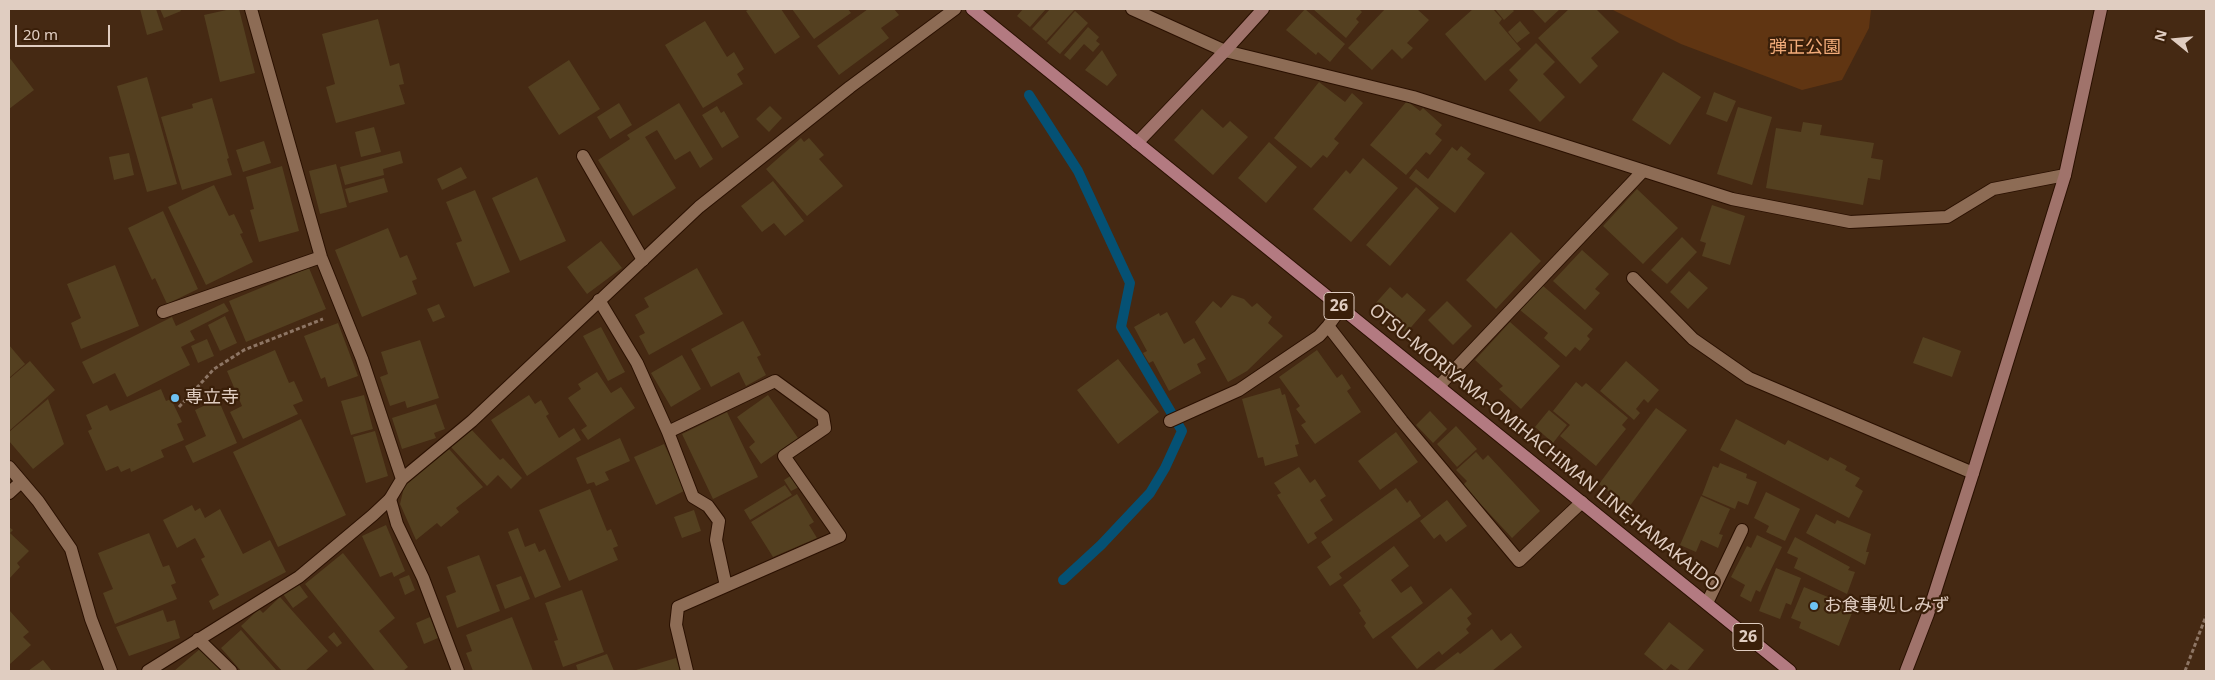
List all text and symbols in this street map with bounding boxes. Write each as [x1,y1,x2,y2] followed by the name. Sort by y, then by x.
[18,15,112,47] scale bar
[2150,15,2200,65] north arrow
[23,24,58,44] text: 20 m
[2149,27,2171,44] text: N
[1769,37,1841,59] park label: 弾正公園
[1324,292,1354,320] road number: 26
[1364,300,1724,596] street label: OTSU-MORIYAMA-OMIHACHIMAN LINE;HAMAKAIDO
[185,387,239,409] place label: 専立寺
[169,392,181,404] marker: 専立寺
[1824,595,1950,617] place label: お食事処しみず
[1808,600,1820,612] marker: お食事処しみず
[1733,624,1763,650] road number: 26

